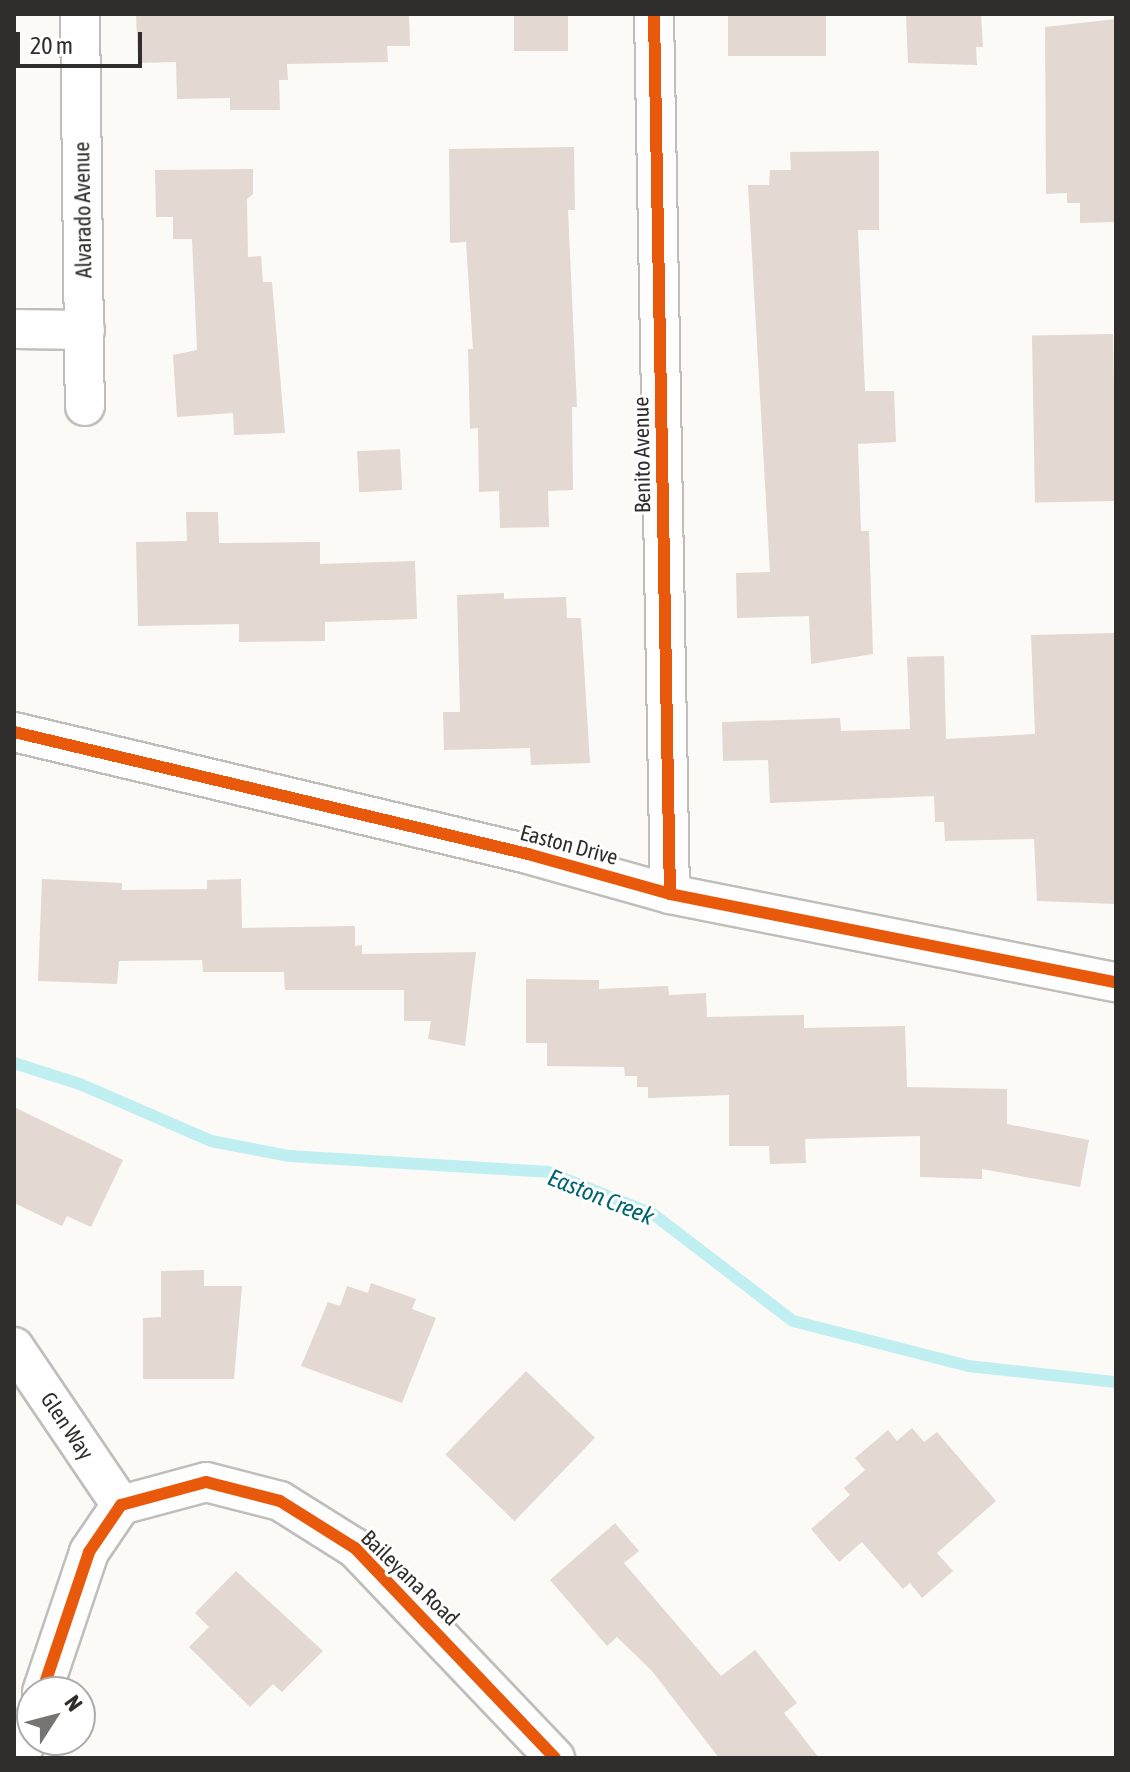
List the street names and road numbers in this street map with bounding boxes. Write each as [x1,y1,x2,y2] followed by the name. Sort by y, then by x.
[69,142,97,278] street label: Alvarado Avenue
[628,397,656,513] street label: Benito Avenue
[517,819,621,871] street label: Easton Drive
[35,1387,99,1465] street label: Glen Way
[355,1525,465,1631] street label: Baileyana Road

